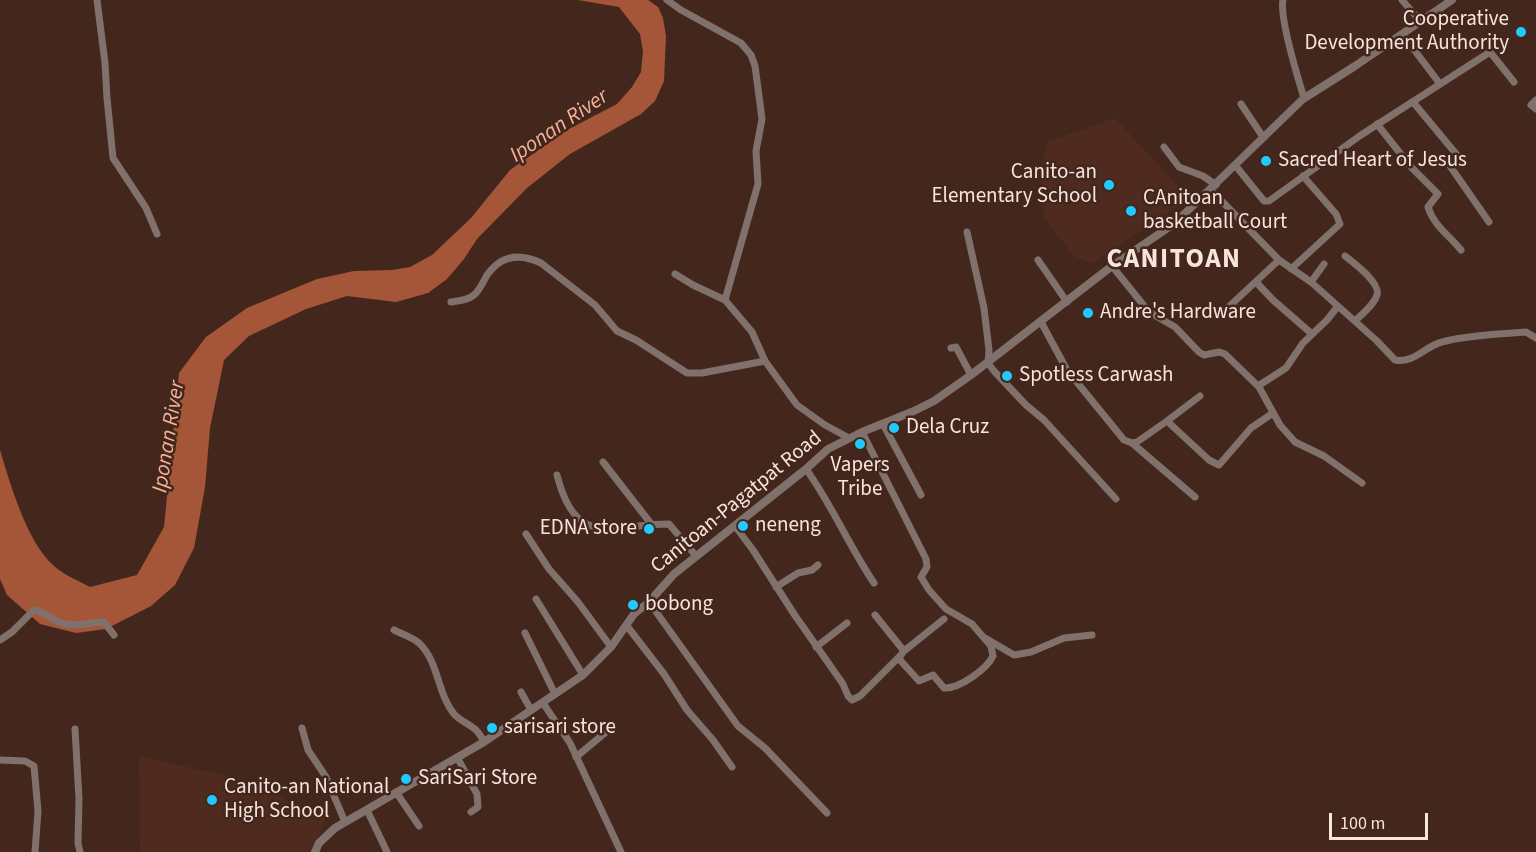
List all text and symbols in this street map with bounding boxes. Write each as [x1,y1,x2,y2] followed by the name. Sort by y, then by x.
[1304,7,1509,57] place label: Cooperative Development Authority
[1514,25,1528,39] marker: Cooperative Development Authority
[506,84,614,170] water label: Iponan River
[1278,148,1467,174] place label: Sacred Heart of Jesus
[1259,154,1273,168] marker: Sacred Heart of Jesus
[931,160,1097,210] place label: Canito-an Elementary School
[1102,178,1116,192] marker: Canito-an Elementary School
[1143,186,1287,236] place label: CAnitoan basketball Court
[1124,204,1138,218] marker: CAnitoan basketball Court
[1106,245,1242,277] district label: CANITOAN
[1100,300,1256,326] place label: Andre's Hardware
[1081,306,1095,320] marker: Andre's Hardware
[1019,363,1174,389] place label: Spotless Carwash
[1000,369,1014,383] marker: Spotless Carwash
[148,379,192,495] water label: Iponan River
[906,415,989,441] place label: Dela Cruz
[887,421,901,435] marker: Dela Cruz
[646,426,828,580] street label: Canitoan-Pagatpat Road
[853,437,867,451] marker: Vapers Tribe
[830,453,890,503] place label: Vapers Tribe
[755,513,821,539] place label: neneng
[540,516,637,542] place label: EDNA store
[736,519,750,533] marker: neneng
[642,522,656,536] marker: EDNA store
[645,592,713,618] place label: bobong
[626,598,640,612] marker: bobong
[504,715,616,741] place label: sarisari store
[485,721,499,735] marker: sarisari store
[418,766,537,792] place label: SariSari Store
[399,772,413,786] marker: SariSari Store
[224,775,389,825] place label: Canito-an National High School
[205,793,219,807] marker: Canito-an National High School
[1332,801,1431,839] scale bar
[1340,811,1385,836] text: 100 m

